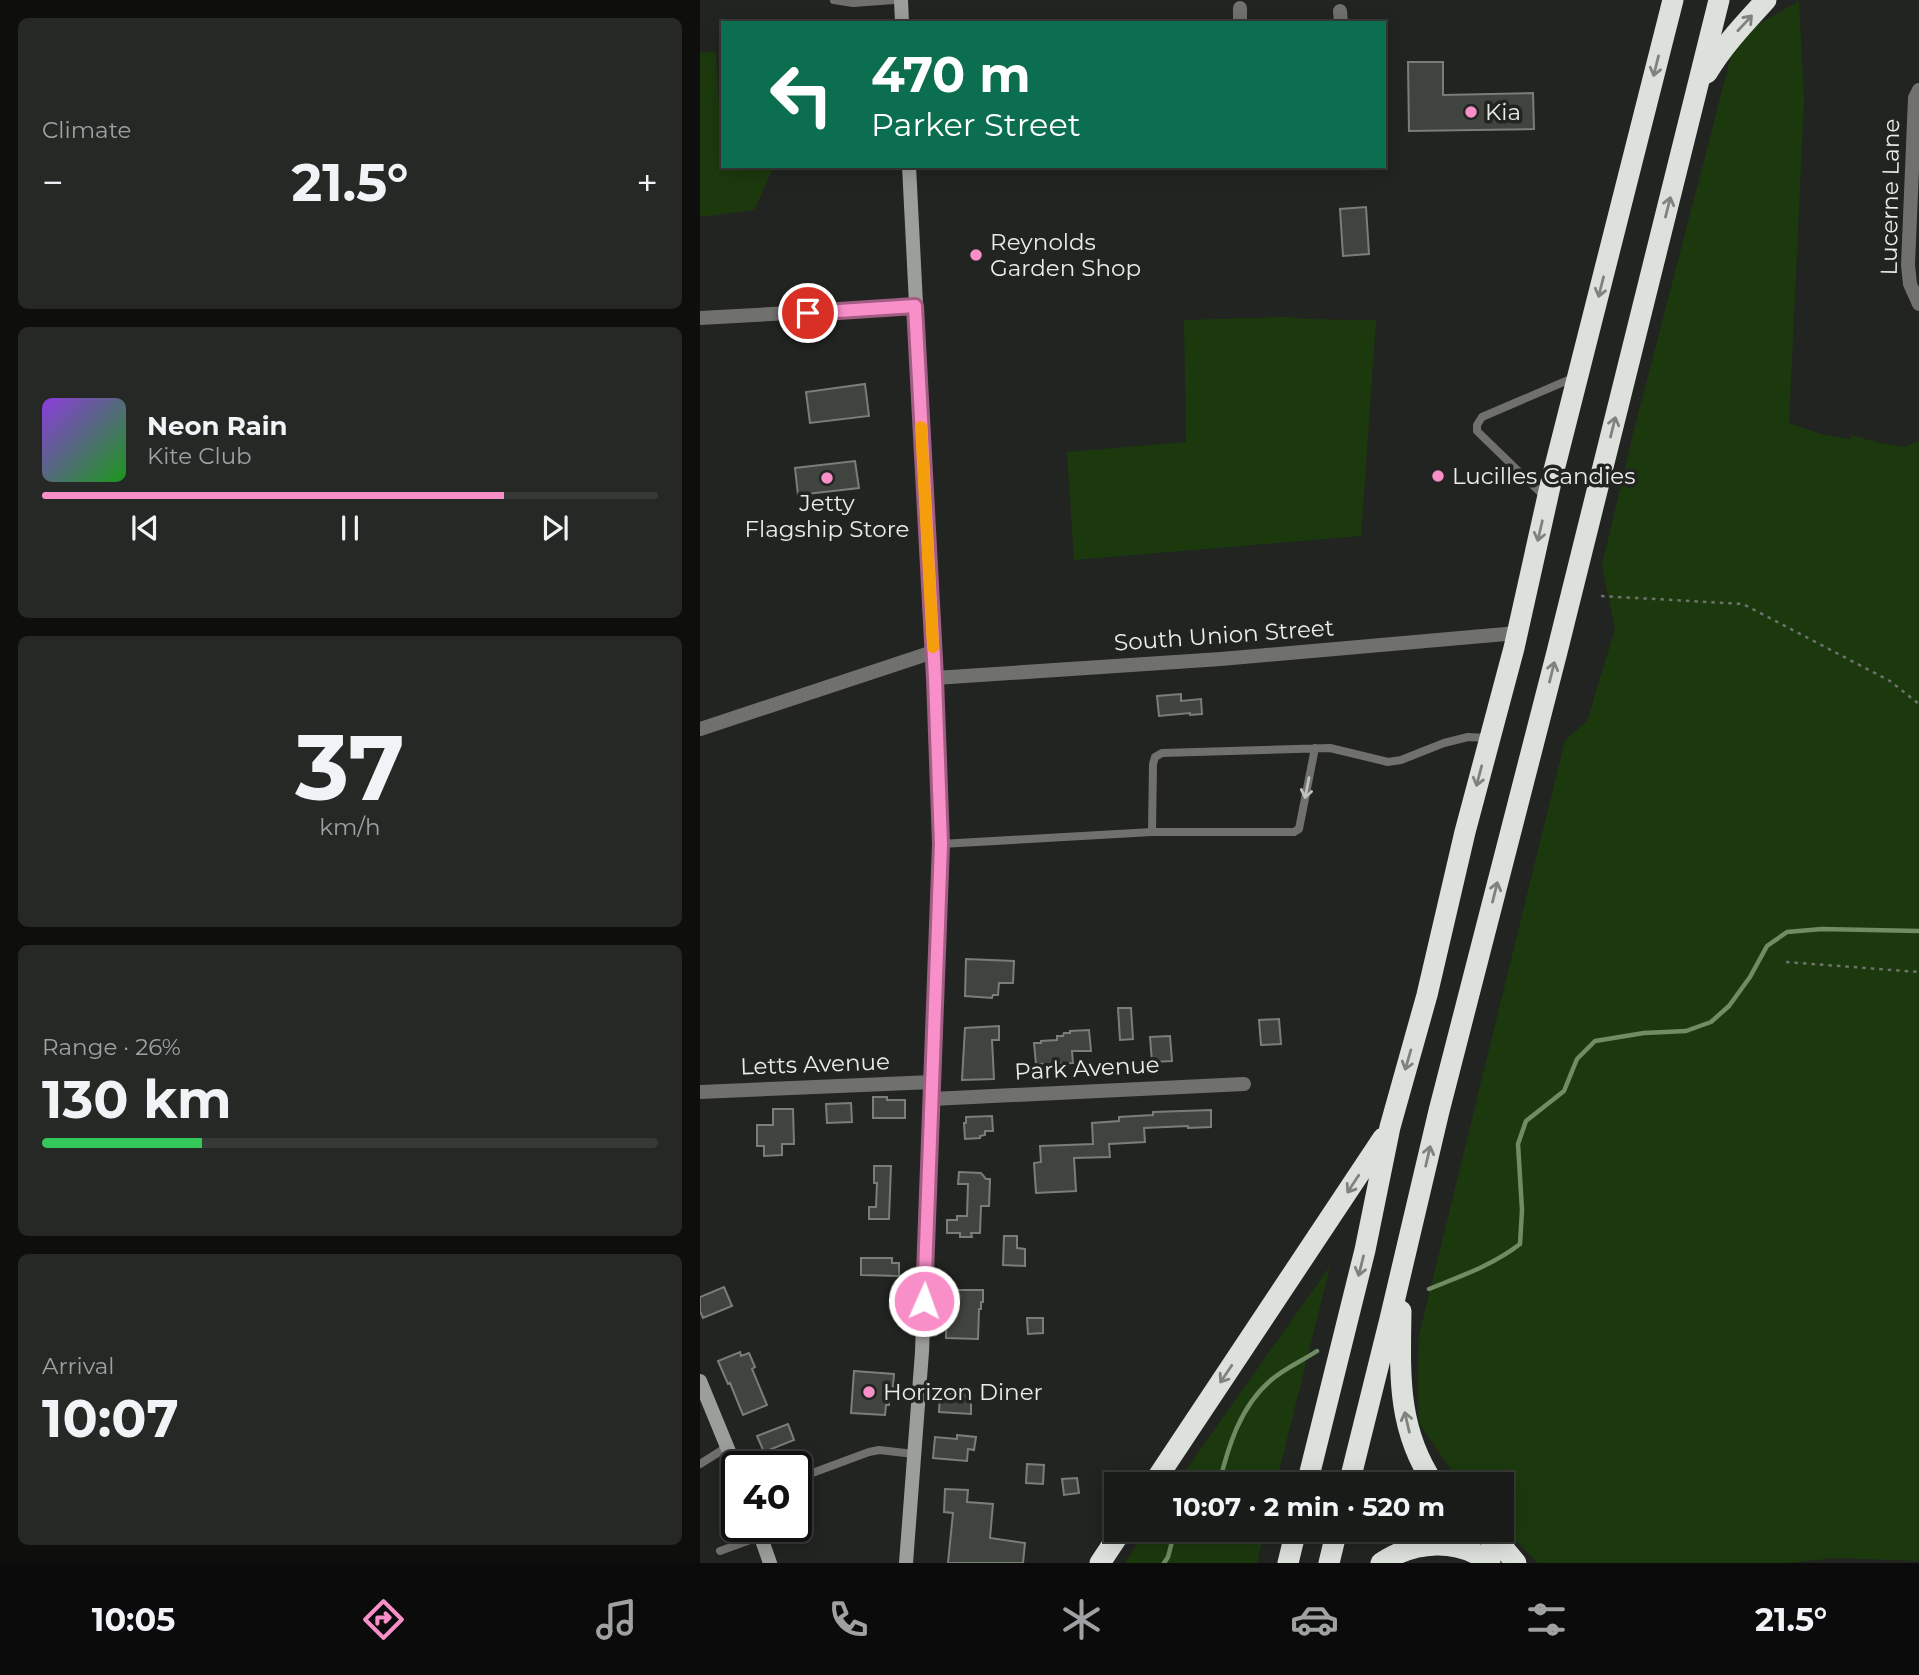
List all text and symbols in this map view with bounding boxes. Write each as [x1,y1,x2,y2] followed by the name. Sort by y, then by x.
[1737,15,1754,32] one-way arrow
[871,45,1031,104] text: 470 m
[756,49,847,140] icon: left
[1649,54,1662,77] one-way arrow
[1485,98,1521,126] place label: Kia
[1463,104,1479,120] marker: Kia
[871,105,1081,144] text: Parker Street
[42,116,131,144] text: Climate
[1875,119,1905,275] street label: Lucerne Lane
[291,151,409,214] text: 21.5°
[42,159,64,206] text: −
[636,159,658,206] text: +
[1662,196,1675,218] one-way arrow
[990,228,1141,282] place label: Reynolds Garden Shop
[968,247,984,263] marker: Reynolds Garden Shop
[1594,275,1607,298] one-way arrow
[778,283,838,343] pin
[789,294,827,332] icon: arrive
[147,410,288,442] text: Neon Rain
[1607,416,1620,439] one-way arrow
[147,442,252,470] text: Kite Club
[1452,462,1635,490] place label: Lucilles Candies
[1430,468,1446,484] marker: Lucilles Candies
[819,470,835,486] marker: Jetty Flagship Store
[745,489,909,543] place label: Jetty Flagship Store
[126,509,164,547] icon: previous
[331,509,369,547] icon: pause
[536,509,574,547] icon: next
[1533,519,1546,542] one-way arrow
[1113,613,1335,657] street label: South Union Street
[1546,661,1559,684] one-way arrow
[295,712,405,823] text: 37
[1472,764,1485,787] one-way arrow
[1300,776,1314,799] one-way arrow
[319,813,381,841] text: km/h
[1489,881,1502,904] one-way arrow
[42,1033,181,1061] text: Range · 26%
[740,1047,890,1081] street label: Letts Avenue
[1401,1049,1414,1071] one-way arrow
[1014,1050,1160,1086] street label: Park Avenue
[42,1068,232,1131] text: 130 km
[1422,1145,1435,1168] one-way arrow
[1345,1174,1359,1194] one-way arrow
[1354,1254,1367,1277] one-way arrow
[887,1264,961,1338] position arrow
[42,1352,115,1380] text: Arrival
[1219,1363,1233,1383] one-way arrow
[883,1378,1043,1406] place label: Horizon Diner
[861,1384,877,1400] marker: Horizon Diner
[42,1387,179,1450] text: 10:07
[1400,1411,1413,1434] one-way arrow
[721,1451,812,1542] speed limit sign: 40
[1173,1491,1445,1523] text: 10:07 · 2 min · 520 m
[359,1595,408,1644] icon: directions
[592,1595,641,1644] icon: music
[824,1595,873,1644] icon: phone
[1057,1595,1106,1644] icon: climate
[1290,1595,1339,1644] icon: car
[1522,1595,1571,1644] icon: filters
[92,1600,175,1639] text: 10:05
[1755,1600,1827,1639] text: 21.5°

